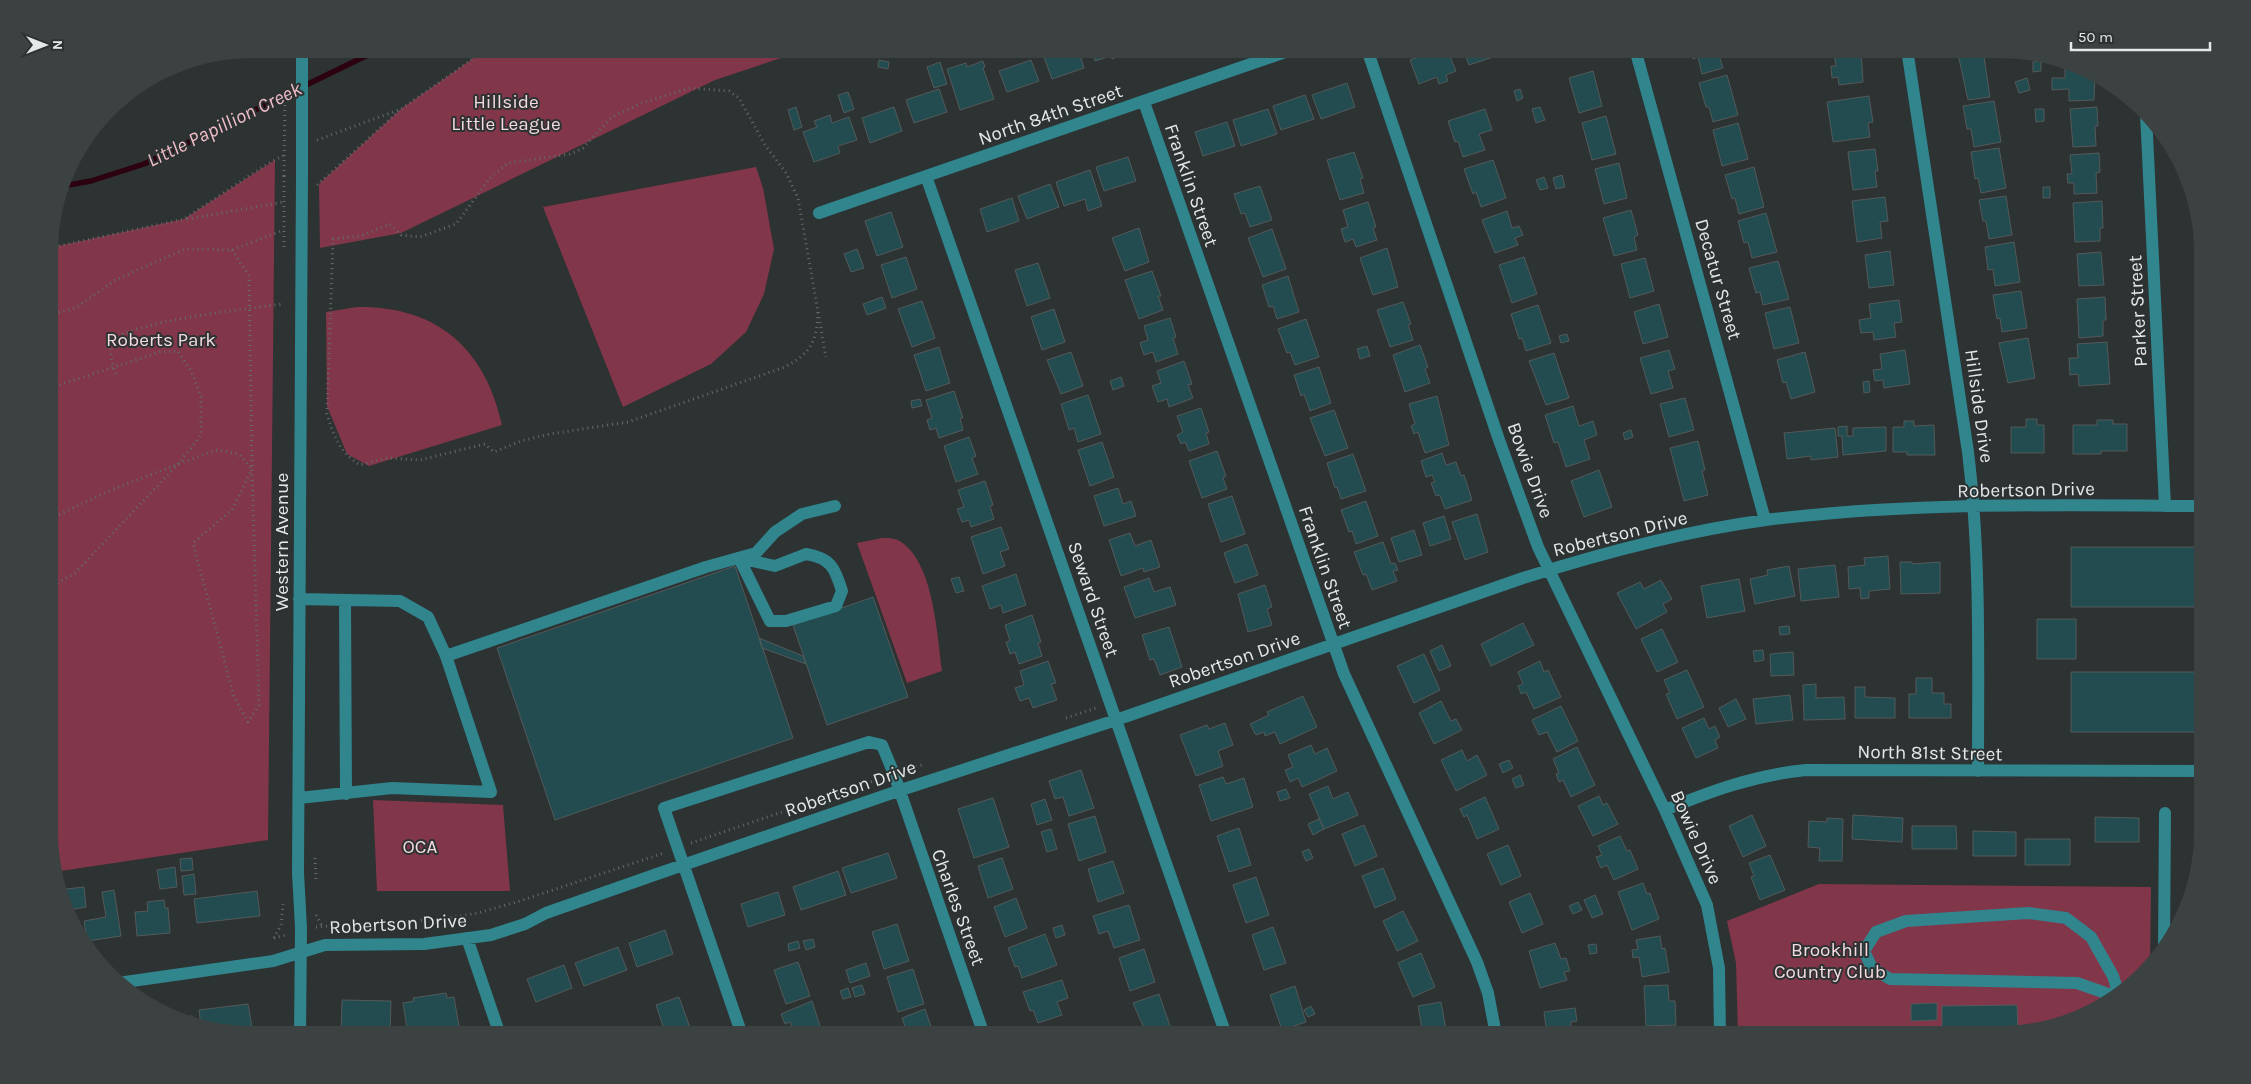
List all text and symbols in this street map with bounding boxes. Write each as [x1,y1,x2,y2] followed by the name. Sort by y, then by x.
[20,20,70,70] north arrow
[2071,20,2210,52] scale bar
[2078,28,2113,46] text: 50 m
[49,40,66,50] text: N
[143,77,306,172] water label: Little Papillion Creek
[975,80,1125,150] street label: North 84th Street
[451,91,561,135] park label: Hillside Little League
[1160,121,1222,250] street label: Franklin Street
[1690,216,1746,342] street label: Decatur Street
[2124,255,2152,367] street label: Parker Street
[106,329,216,351] park label: Roberts Park
[1960,348,1998,464] street label: Hillside Drive
[1503,419,1558,521] street label: Bowie Drive
[271,473,293,611] street label: Western Avenue
[1957,478,2095,502] street label: Robertson Drive
[1294,503,1356,632] street label: Franklin Street
[1551,507,1690,561] street label: Robertson Drive
[1063,539,1123,660] street label: Seward Street
[1166,627,1303,693] street label: Robertson Drive
[1857,741,2003,765] street label: North 81st Street
[782,756,919,822] street label: Robertson Drive
[1666,787,1727,888] street label: Bowie Drive
[403,836,437,858] park label: OCA
[927,846,989,969] street label: Charles Street
[329,909,467,939] street label: Robertson Drive
[1774,939,1886,983] park label: Brookhill Country Club

